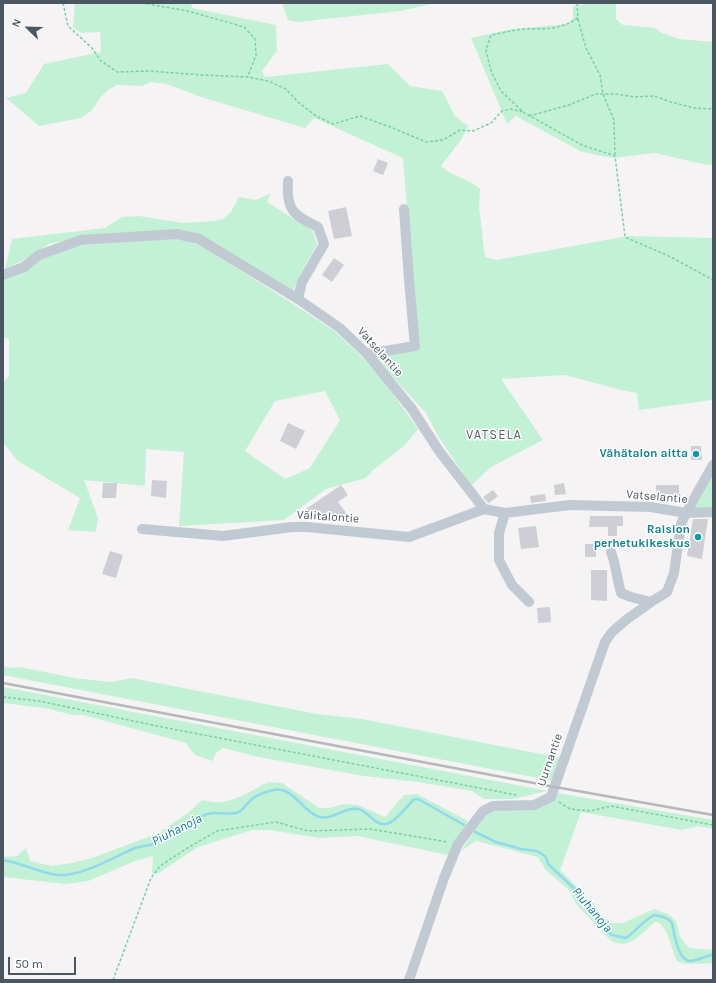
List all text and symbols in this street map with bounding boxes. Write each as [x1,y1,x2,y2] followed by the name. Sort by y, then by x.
[8,8,48,48] north arrow
[9,17,24,29] text: N
[354,324,406,380] street label: Vatselantie
[466,427,522,443] district label: VATSELA
[600,447,688,461] place label: Vähätalon aitta
[691,449,701,459] marker: Vähätalon aitta
[626,487,688,507] street label: Vatselantie
[296,508,360,526] street label: Välitalontie
[594,523,690,551] place label: Raision perhetukikeskus
[693,532,703,542] marker: Raision perhetukikeskus
[534,732,566,788] street label: Uurnantie
[149,811,205,849] water label: Piuhanoja
[569,884,615,936] water label: Piuhanoja
[10,949,78,975] scale bar
[15,957,43,971] text: 50 m

